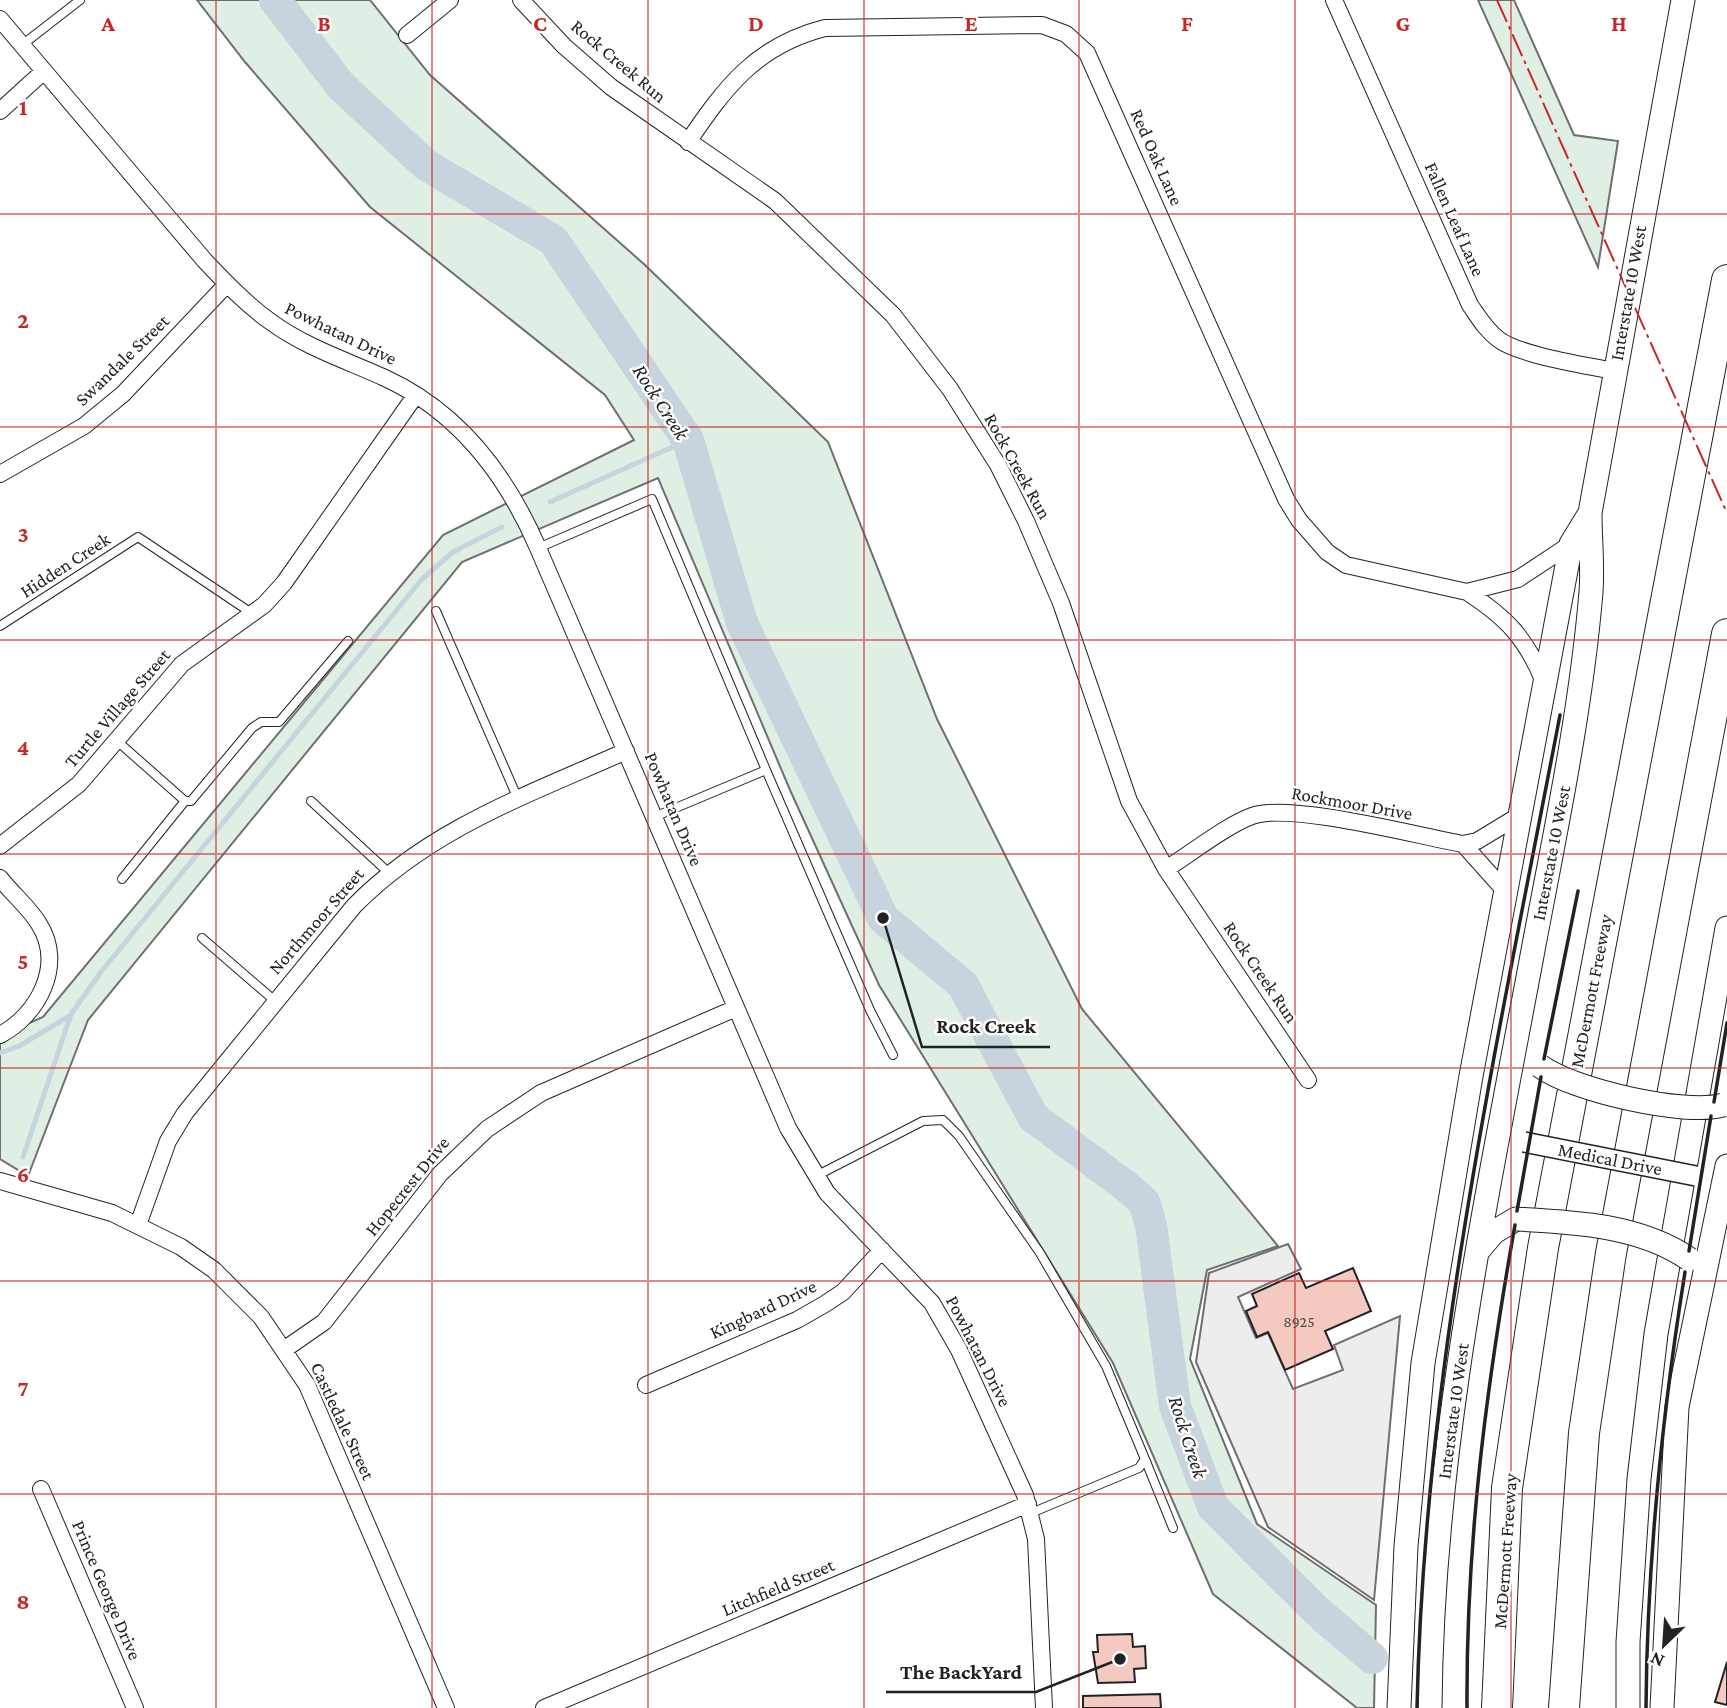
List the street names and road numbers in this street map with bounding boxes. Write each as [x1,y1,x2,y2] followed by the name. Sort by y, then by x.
[567,15,671,107] street label: Rock Creek Run
[1126,106,1188,208] street label: Red Oak Lane
[1420,159,1490,279] street label: Fallen Leaf Lane
[1606,223,1650,362] street label: Interstate 10 West
[282,297,400,369] street label: Powhatan Drive
[71,310,174,410] street label: Swandale Street
[980,409,1056,523] street label: Rock Creek Run
[16,528,115,602] street label: Hidden Creek
[60,644,175,772] street label: Turtle Village Street
[641,749,707,869] street label: Powhatan Drive
[1290,782,1414,824] street label: Rockmoor Drive
[1528,783,1575,922] street label: Interstate 10 West
[264,863,368,978] street label: Northmoor Street
[1566,912,1616,1069] street label: McDermott Freeway
[1219,917,1303,1027] street label: Rock Creek Run
[361,1132,453,1240] street label: Hopecrest Drive
[1556,1139,1664,1179] street label: Medical Drive
[706,1275,820,1343] street label: Kingbard Drive
[942,1292,1016,1410] street label: Powhatan Drive
[1433,1341,1473,1480] street label: Interstate 10 West
[307,1359,380,1484] street label: Castledale Street
[1489,1472,1521,1629] street label: McDermott Freeway
[68,1517,146,1663] street label: Prince George Drive
[719,1554,838,1620] street label: Litchfield Street

